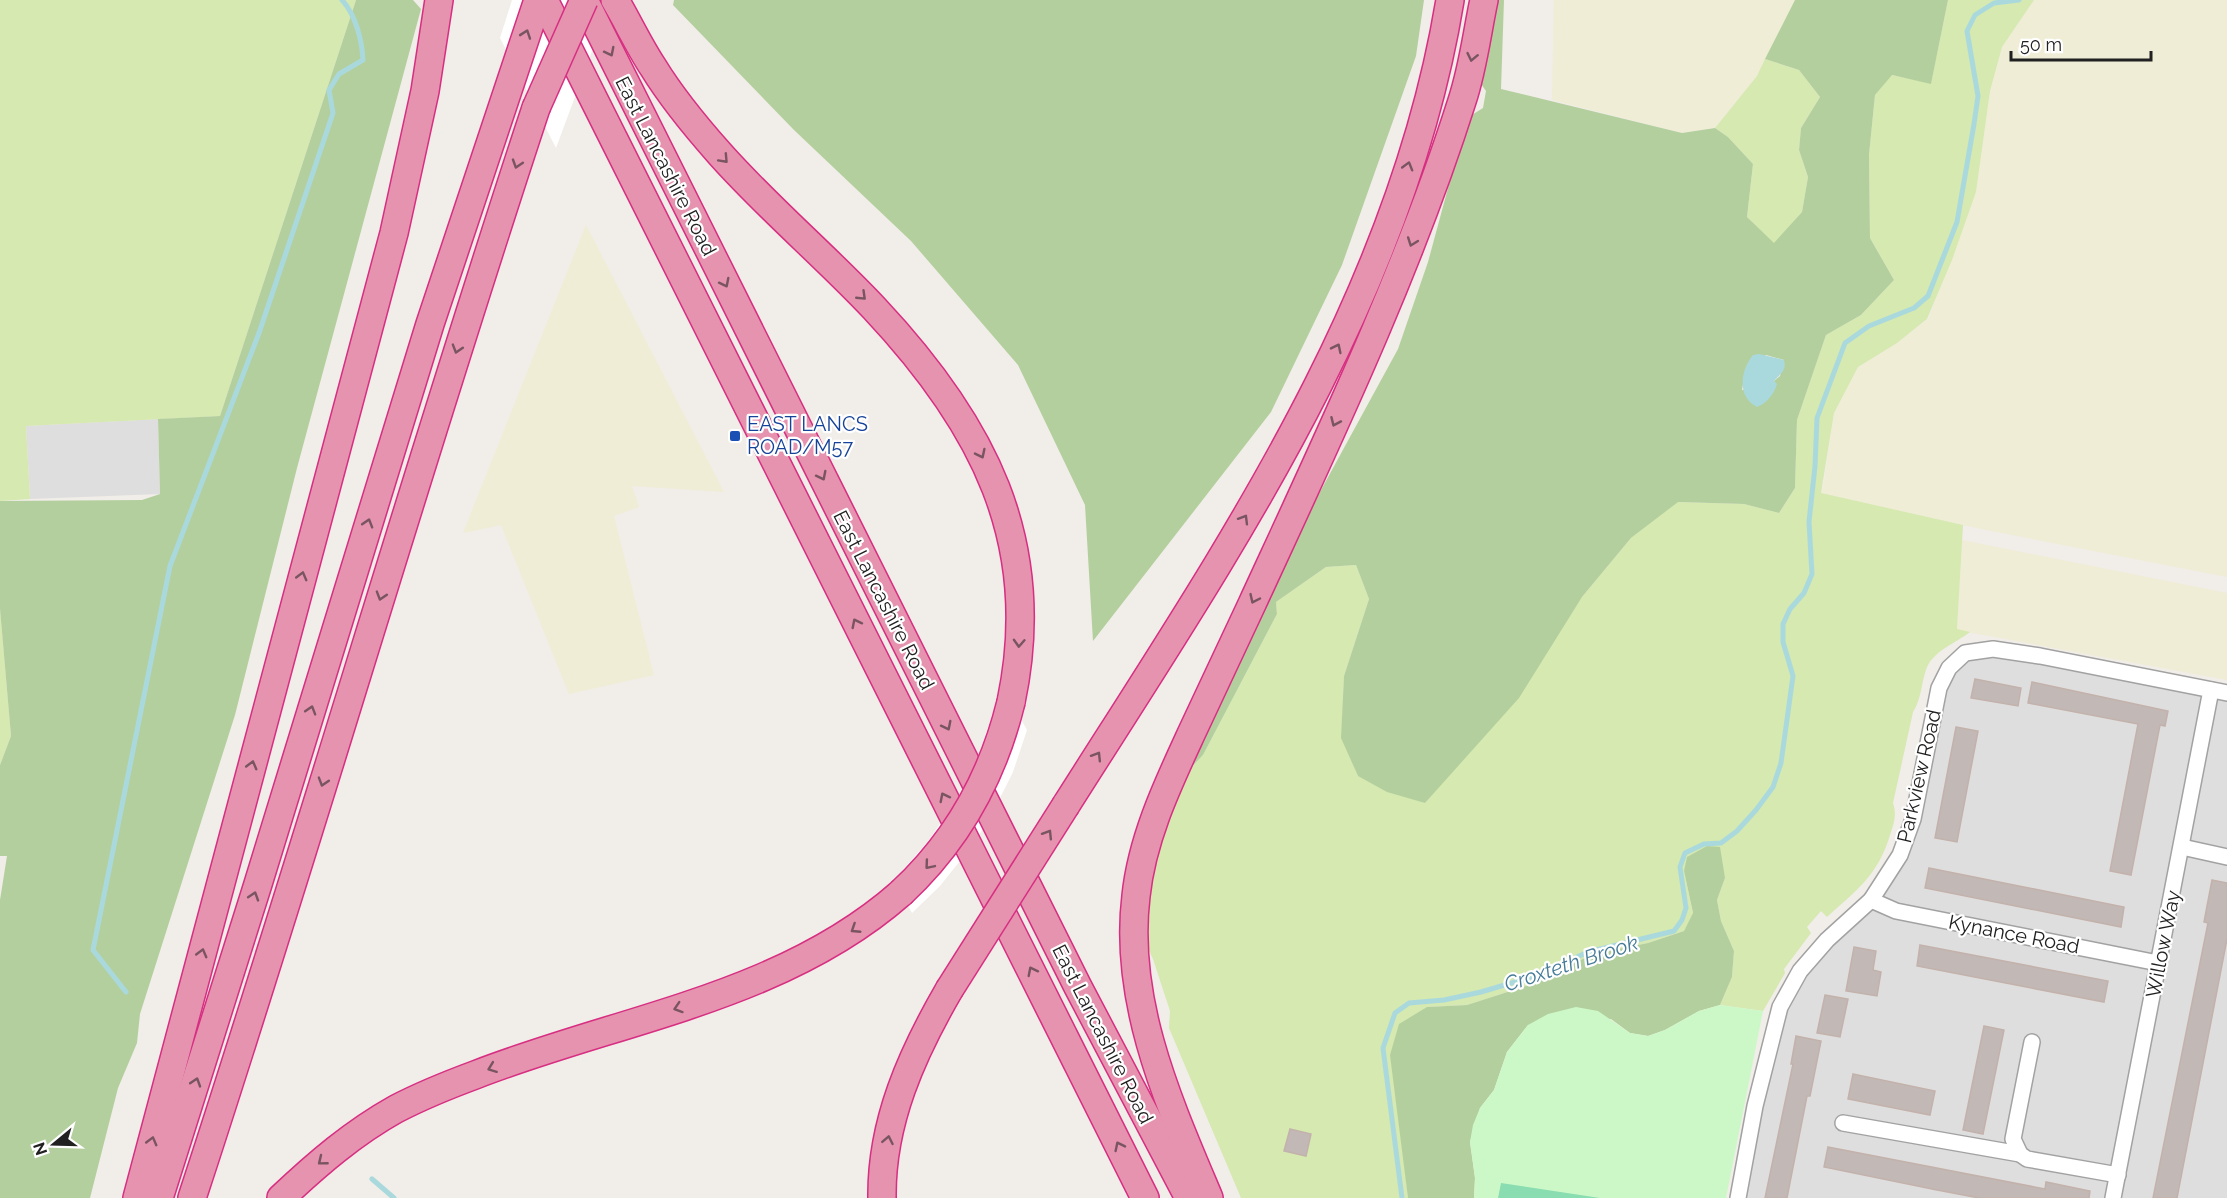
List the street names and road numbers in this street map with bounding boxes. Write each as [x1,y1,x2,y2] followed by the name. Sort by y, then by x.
[610,72,722,260] street label: East Lancashire Road
[828,506,940,694] street label: East Lancashire Road
[1892,707,1946,845] street label: Parkview Road
[2141,888,2185,1000] street label: Willow Way
[1946,910,2082,958] street label: Kynance Road
[1047,940,1159,1128] street label: East Lancashire Road

